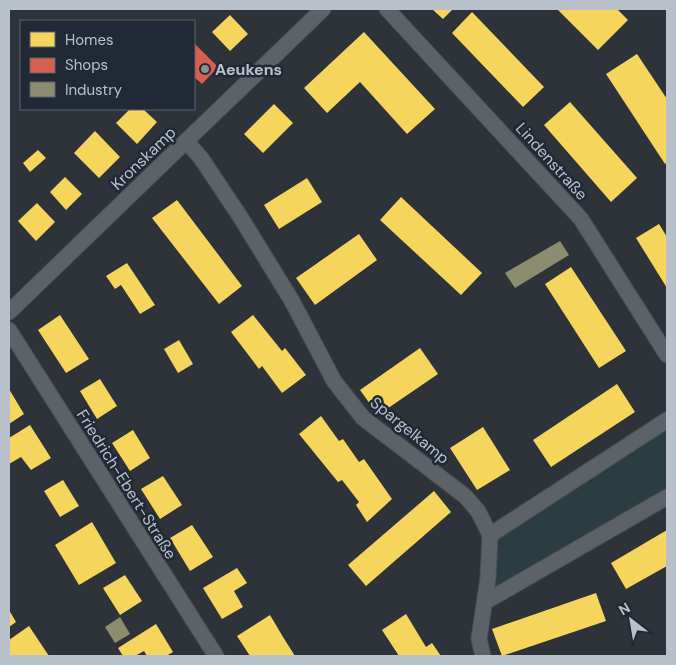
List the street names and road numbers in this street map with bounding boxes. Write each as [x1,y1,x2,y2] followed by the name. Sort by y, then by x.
[511,118,592,205] street label: Lindenstraße
[106,122,180,195] street label: Kronskamp
[366,392,454,469] street label: Spargelkamp
[72,405,181,563] street label: Friedrich-Ebert-Straße

